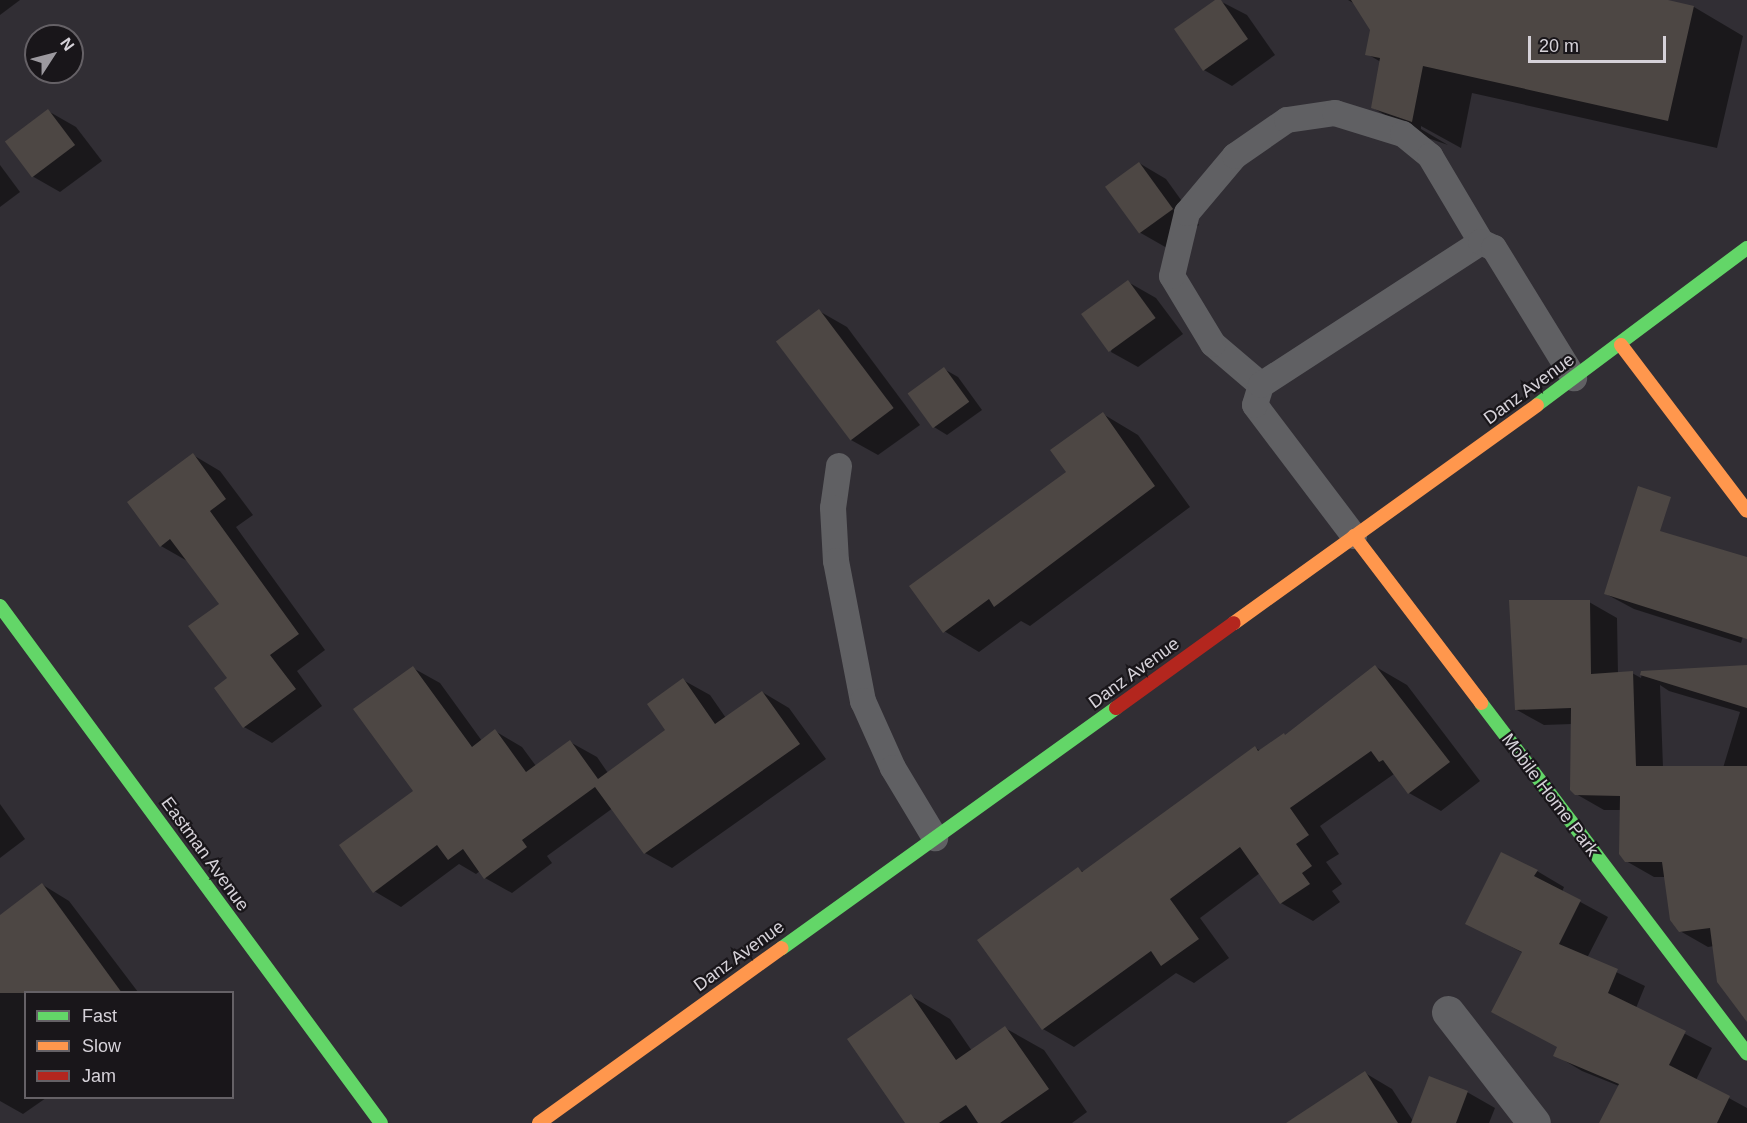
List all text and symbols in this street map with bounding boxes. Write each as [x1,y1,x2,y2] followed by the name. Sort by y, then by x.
[24,24,84,84] north arrow
[1531,24,1669,62] scale bar
[57,35,78,54] text: N
[1539,36,1579,56] text: 20 m
[1479,349,1579,429] street label: Danz Avenue
[1084,633,1184,713] street label: Danz Avenue
[1497,729,1603,861] street label: Mobile Home Park
[156,792,254,916] street label: Eastman Avenue
[689,916,789,996] street label: Danz Avenue
[24,991,234,1099] legend
[82,1006,117,1026] text: Fast
[82,1036,121,1056] text: Slow
[82,1066,116,1086] text: Jam

